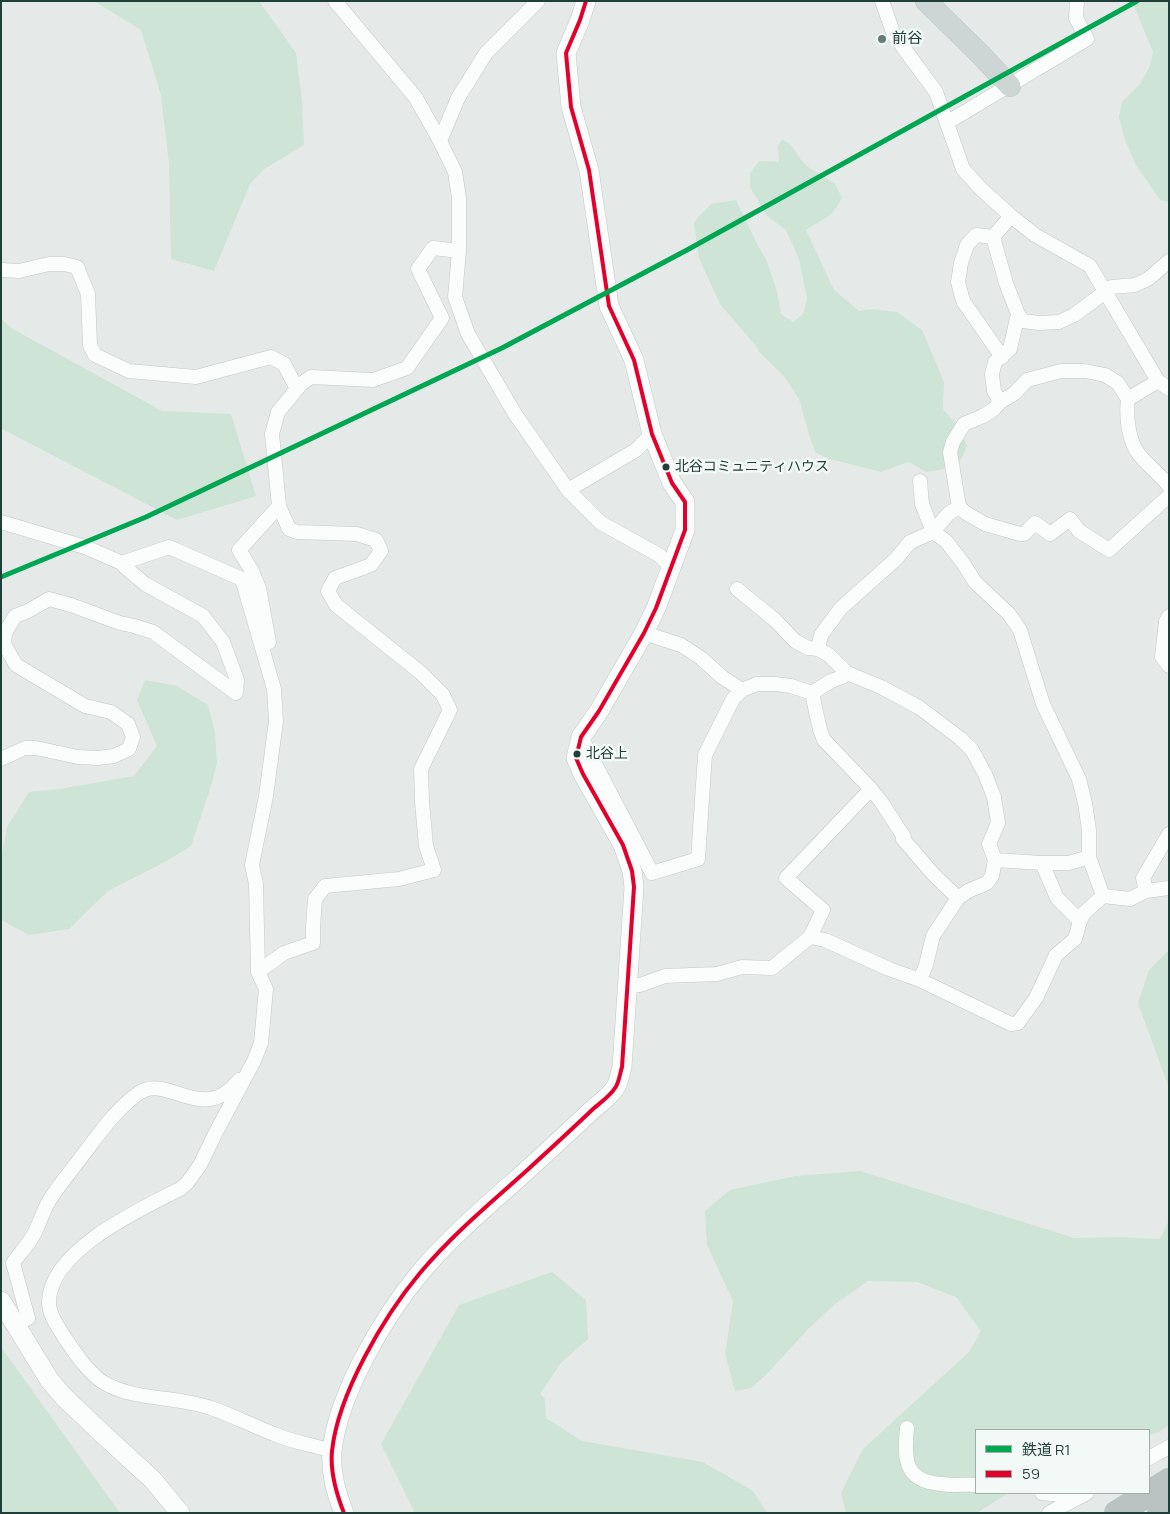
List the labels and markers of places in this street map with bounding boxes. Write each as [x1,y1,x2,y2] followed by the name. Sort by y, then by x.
[892,30,922,48] place label: 前谷
[876,33,888,45] marker: 前谷
[675,459,829,475] place label: 北谷コミュニティハウス
[661,462,671,472] marker: 北谷コミュニティハウス
[586,746,628,762] place label: 北谷上
[572,749,582,759] marker: 北谷上

